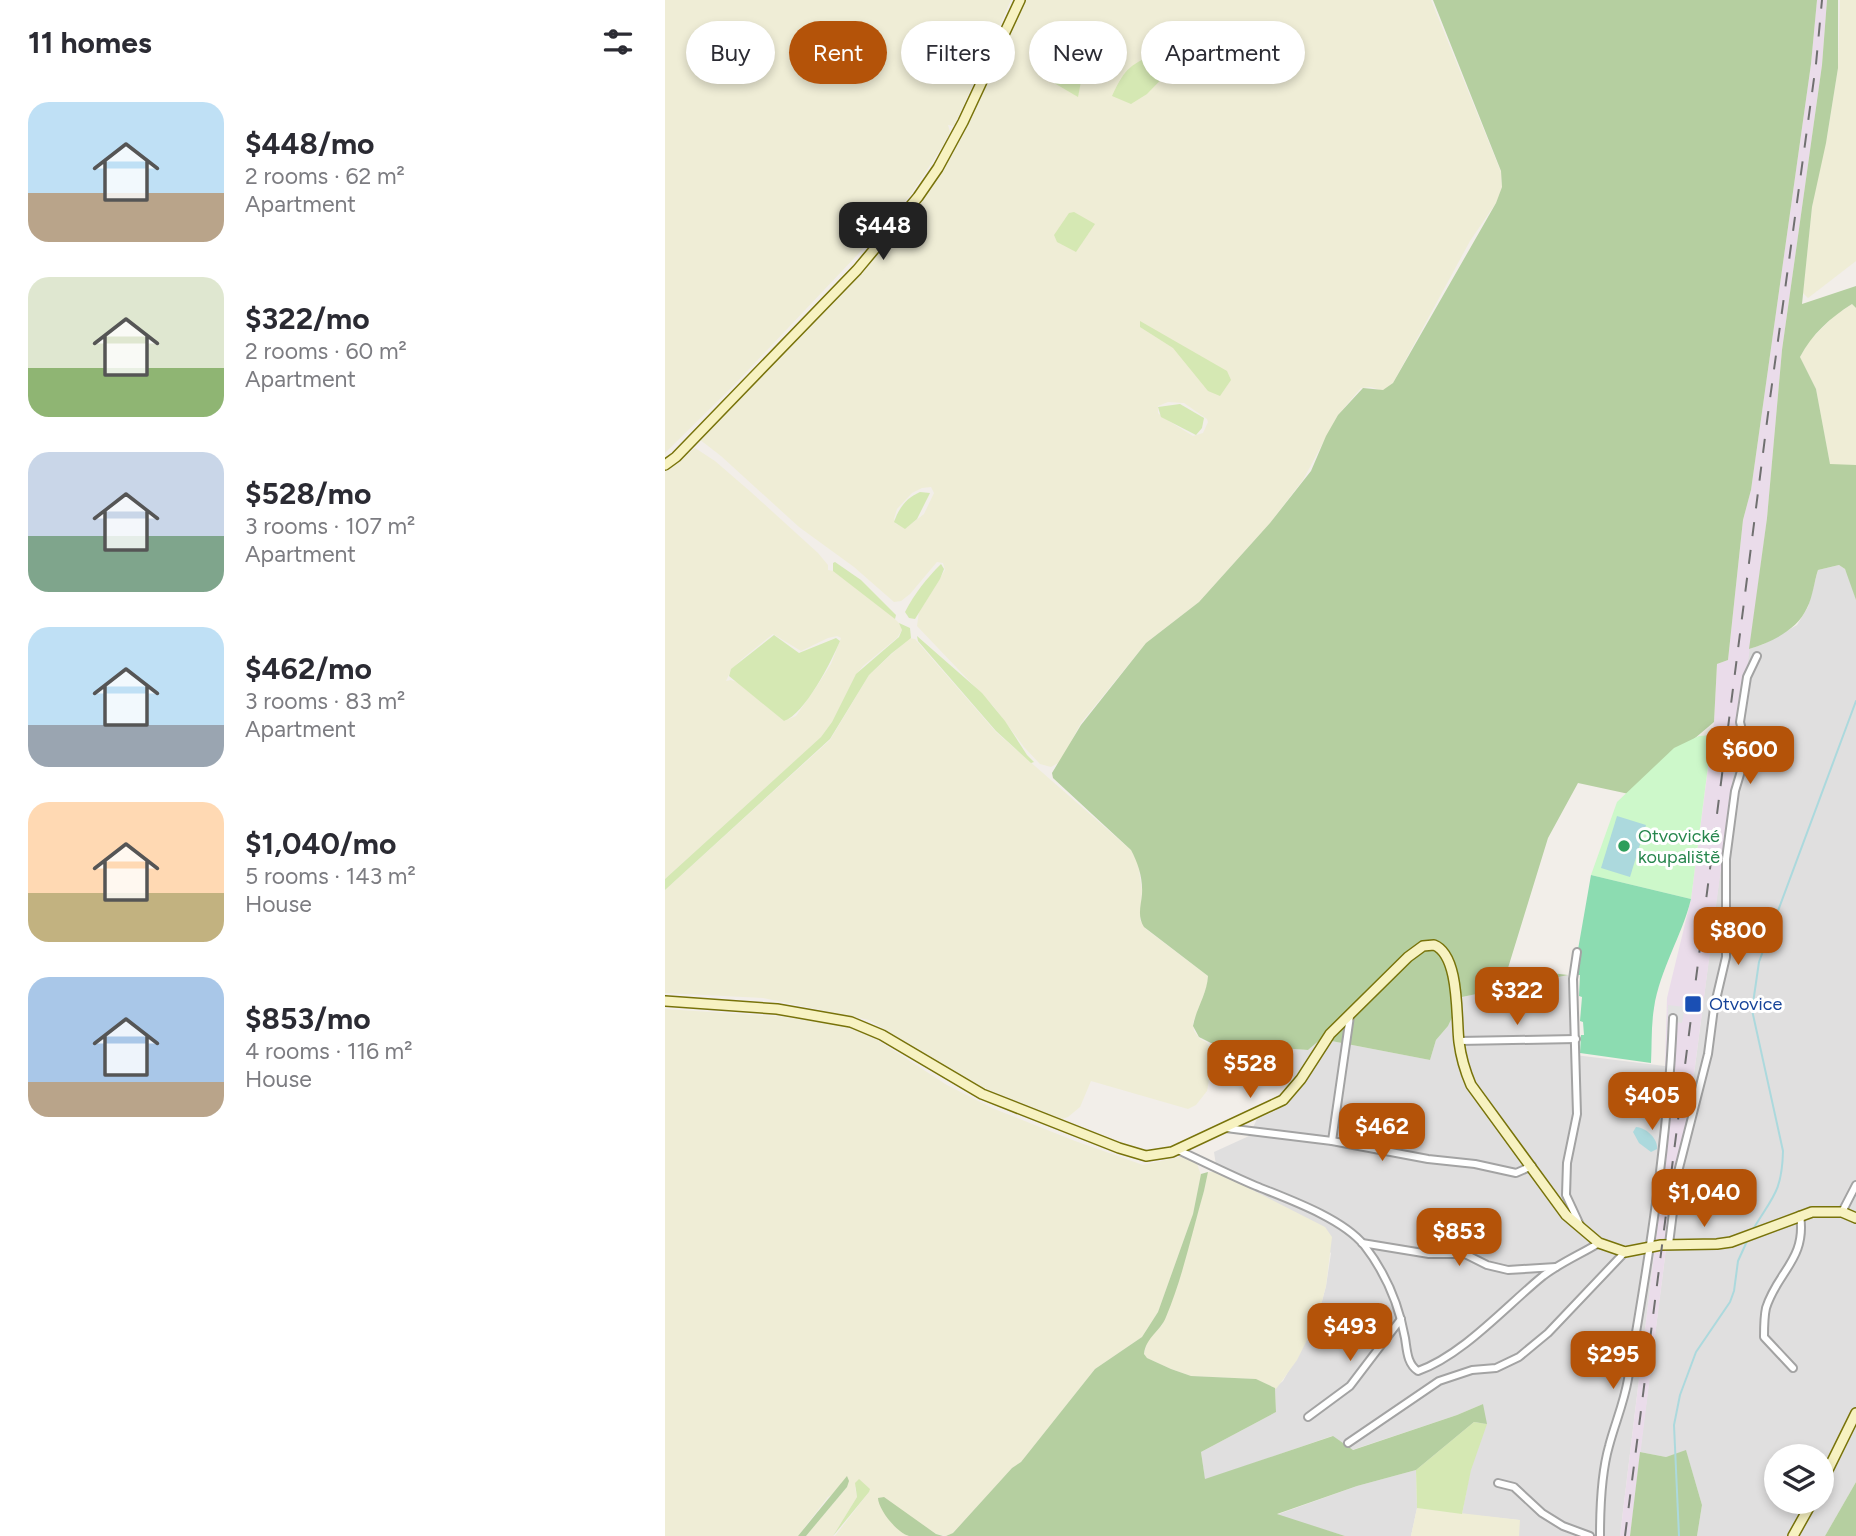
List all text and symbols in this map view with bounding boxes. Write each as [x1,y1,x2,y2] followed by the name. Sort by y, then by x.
[686,21,775,84] chip: Buy
[789,21,887,84] chip: Rent
[901,21,1015,84] chip: Filters
[1029,21,1127,84] chip: New
[1141,21,1305,84] chip: Apartment
[599,23,637,61] icon: filters
[28,24,152,61] text: 11 homes
[245,125,375,162] text: $448/mo
[84,130,168,214] icon: home
[245,162,405,190] text: 2 rooms · 62 m²
[245,190,356,218] text: Apartment
[842,202,924,262] pin: $448
[855,211,911,239] text: $448
[245,300,370,337] text: $322/mo
[84,305,168,389] icon: home
[245,337,407,365] text: 2 rooms · 60 m²
[245,365,356,393] text: Apartment
[245,475,371,512] text: $528/mo
[84,480,168,564] icon: home
[245,512,415,540] text: 3 rooms · 107 m²
[245,540,356,568] text: Apartment
[245,650,372,687] text: $462/mo
[84,655,168,739] icon: home
[245,687,405,715] text: 3 rooms · 83 m²
[245,715,356,743] text: Apartment
[1709,726,1791,786] pin: $600
[1722,735,1778,763] text: $600
[245,825,396,862] text: $1,040/mo
[1638,825,1720,868] place label: Otvovické koupaliště
[84,830,168,914] icon: home
[1616,838,1632,854] marker: Otvovické koupaliště
[245,862,416,890] text: 5 rooms · 143 m²
[245,890,312,918] text: House
[1697,908,1779,967] pin: $800
[1710,916,1766,944] text: $800
[1476,968,1558,1027] pin: $322
[1491,976,1543,1004] text: $322
[1709,993,1782,1015] place label: Otvovice
[1683,994,1703,1014] marker: Otvovice
[245,1000,371,1037] text: $853/mo
[84,1005,168,1089] icon: home
[245,1037,413,1065] text: 4 rooms · 116 m²
[1209,1040,1291,1100] pin: $528
[1223,1049,1277,1077] text: $528
[245,1065,312,1093] text: House
[1611,1072,1693,1132] pin: $405
[1624,1081,1680,1109] text: $405
[1341,1104,1423,1163] pin: $462
[1355,1112,1409,1140] text: $462
[1647,1170,1761,1229] pin: $1,040
[1668,1178,1740,1206] text: $1,040
[1418,1208,1500,1268] pin: $853
[1433,1217,1485,1245] text: $853
[1309,1304,1391,1363] pin: $493
[1323,1312,1377,1340] text: $493
[1572,1332,1654,1391] pin: $295
[1587,1340,1639,1368] text: $295
[1764,1444,1834,1514] map controls
[1764,1444,1834,1514] button: layers

